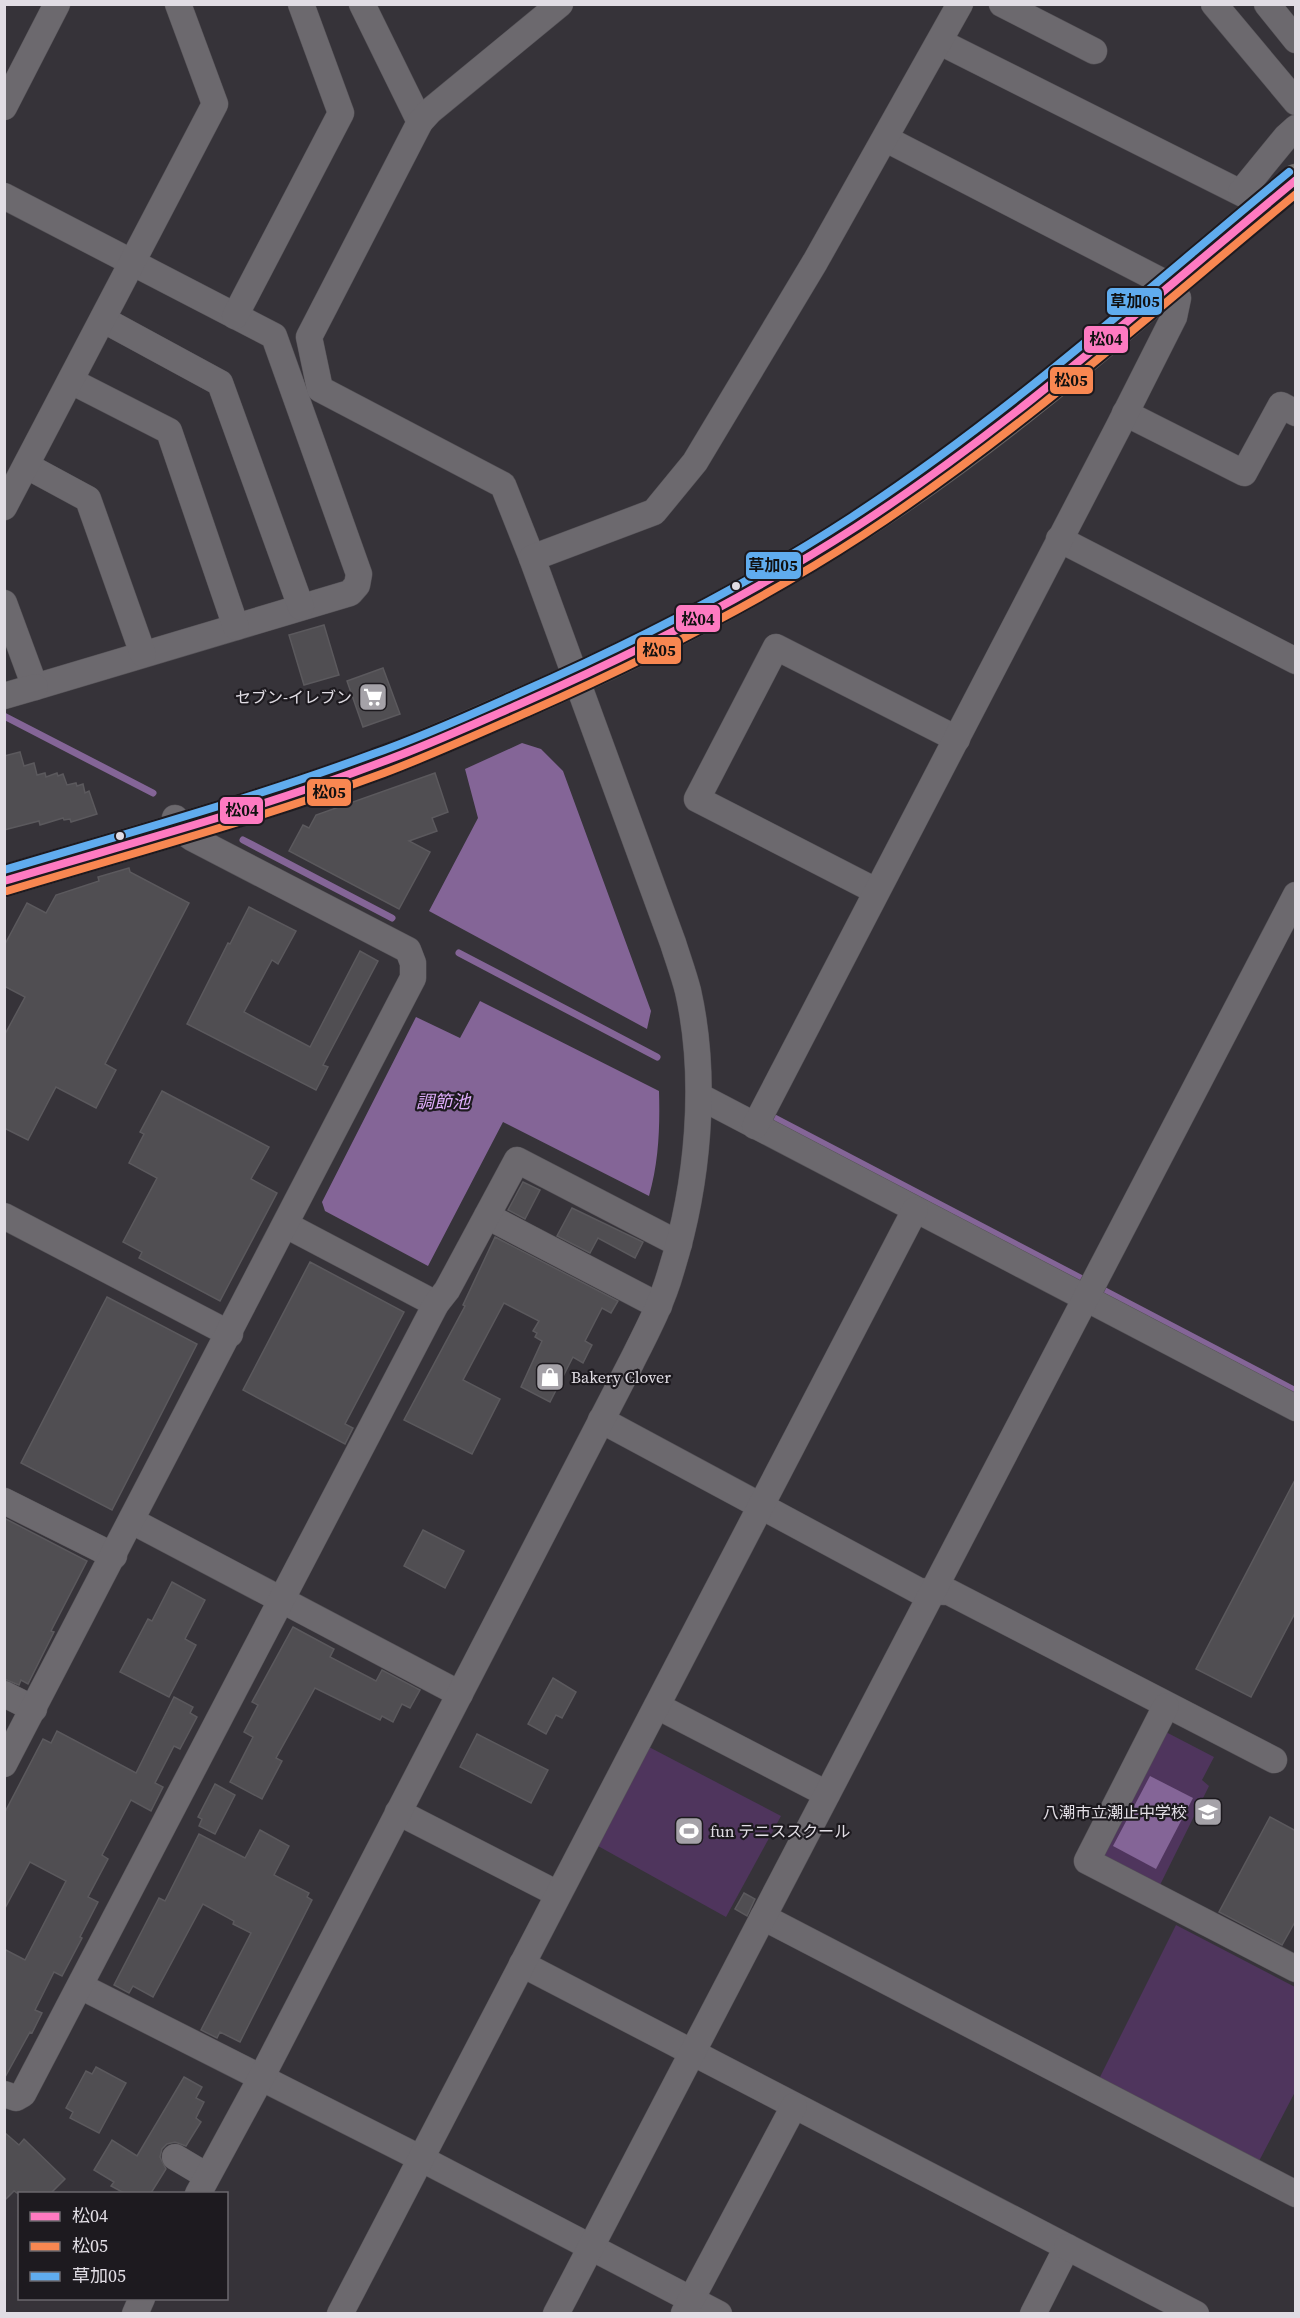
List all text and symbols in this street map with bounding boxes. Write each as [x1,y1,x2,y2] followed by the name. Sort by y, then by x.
[1106,287,1163,316] line badge: 草加05
[1110,290,1160,312] text: 草加05
[1083,325,1129,354] line badge: 松04
[1089,328,1123,350] text: 松04
[1049,366,1094,395] line badge: 松05
[1054,369,1088,391] text: 松05
[745,551,802,580] line badge: 草加05
[748,554,798,576] text: 草加05
[730,580,742,592] unlabelled marker
[675,604,721,633] line badge: 松04
[681,608,715,630] text: 松04
[636,636,682,665] line badge: 松05
[642,639,676,661] text: 松05
[357,681,389,713] supermarket icon: セブン-イレブン
[235,686,352,708] place label: セブン-イレブン
[306,778,352,807] line badge: 松05
[312,781,346,803] text: 松05
[219,796,264,825] line badge: 松04
[225,799,259,821] text: 松04
[114,830,126,842] unlabelled marker
[416,1089,472,1114] water label: 調節池
[534,1361,566,1393] shop icon: Bakery Clover
[571,1366,671,1388] place label: Bakery Clover
[1192,1796,1224,1828] school or university icon: 八潮市立潮止中学校
[1043,1801,1187,1823] place label: 八潮市立潮止中学校
[673,1815,705,1847] sports icon: fun テニススクール
[710,1820,850,1842] place label: fun テニススクール
[18,2192,228,2300] legend
[72,2203,108,2228] text: 松04
[72,2233,108,2258] text: 松05
[72,2263,126,2288] text: 草加05

